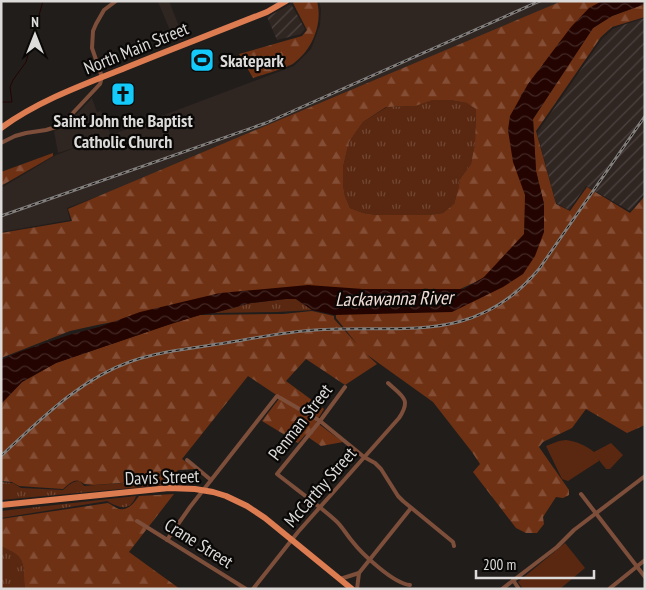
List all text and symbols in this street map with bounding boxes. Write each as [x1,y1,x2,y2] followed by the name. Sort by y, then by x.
[10,10,60,60] north arrow
[31,13,39,31] text: N
[80,17,192,79] street label: North Main Street
[189,47,215,73] sports icon: Skatepark
[220,49,284,72] place label: Skatepark
[110,81,136,107] church icon: Saint John the Baptist Catholic Church
[53,109,193,153] place label: Saint John the Baptist Catholic Church
[335,285,456,311] water label: Lackawanna River
[263,379,337,465] street label: Penman Street
[279,442,361,532] street label: McCarthy Street
[124,464,200,490] street label: Davis Street
[160,513,238,573] street label: Crane Street
[476,548,594,580] scale bar
[483,555,516,574] text: 200 m

